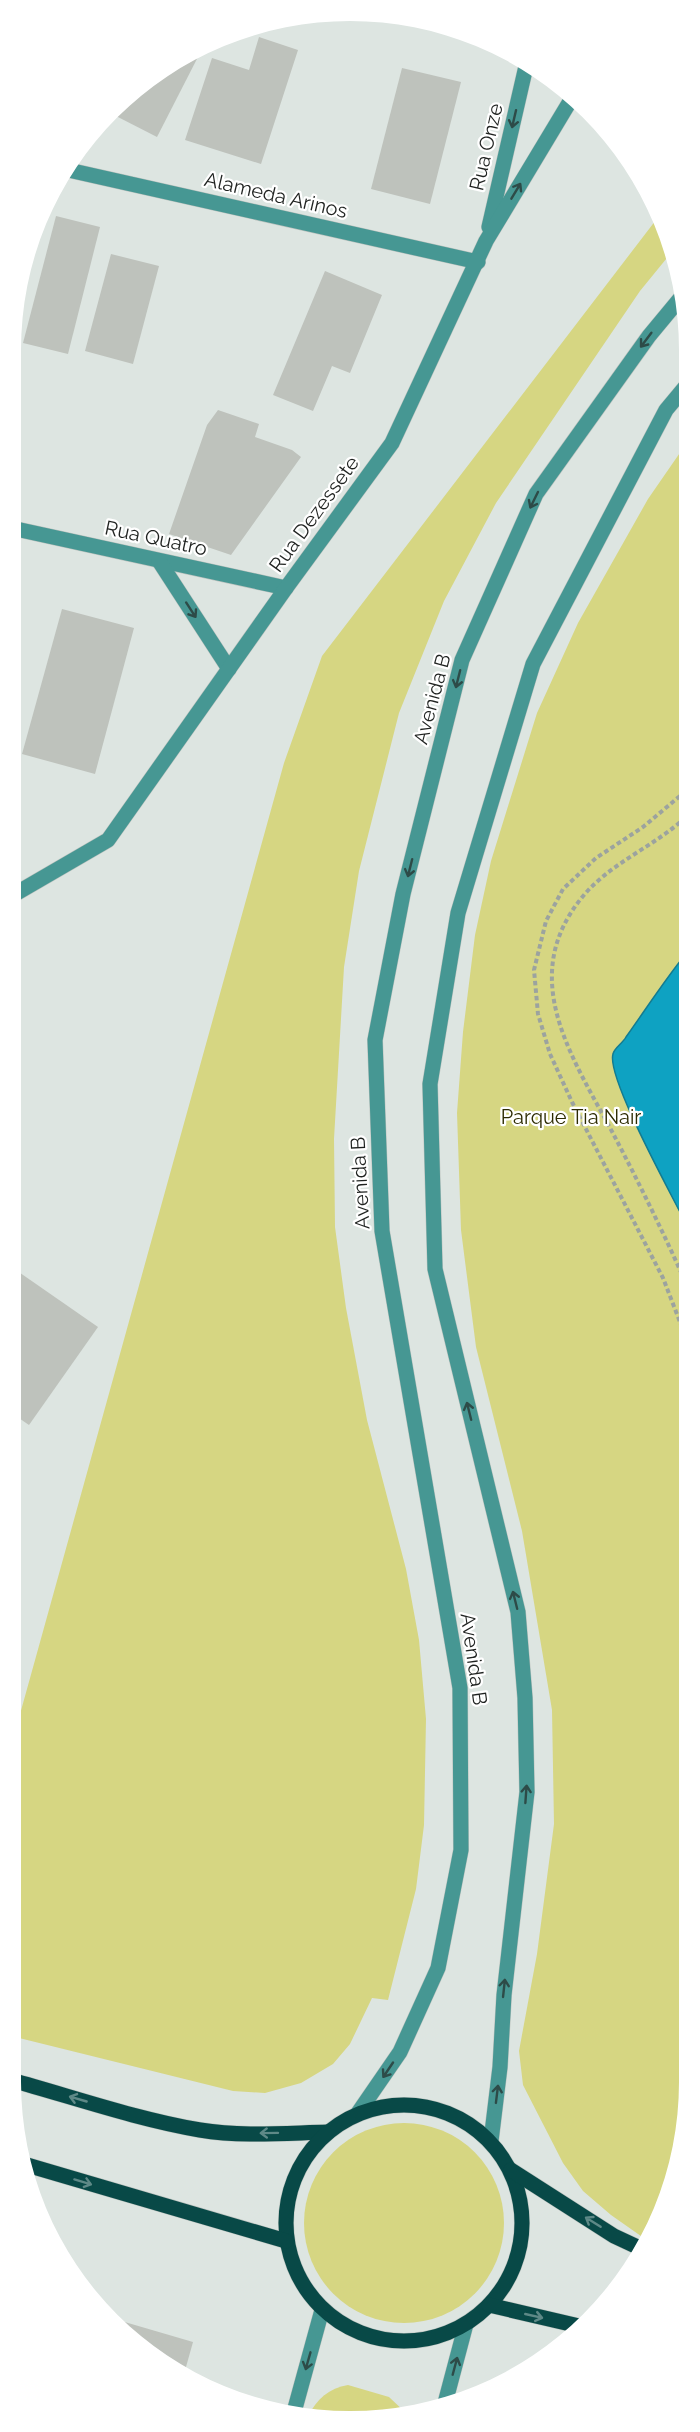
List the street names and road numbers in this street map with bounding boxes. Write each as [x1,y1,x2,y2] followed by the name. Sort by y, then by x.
[464,101,508,193] street label: Rua Onze
[202,167,350,223] street label: Alameda Arinos
[264,451,364,577] street label: Rua Dezessete
[103,515,209,561] street label: Rua Quatro
[408,651,456,747] street label: Avenida B
[346,1136,374,1230] street label: Avenida B
[456,1611,492,1707] street label: Avenida B

